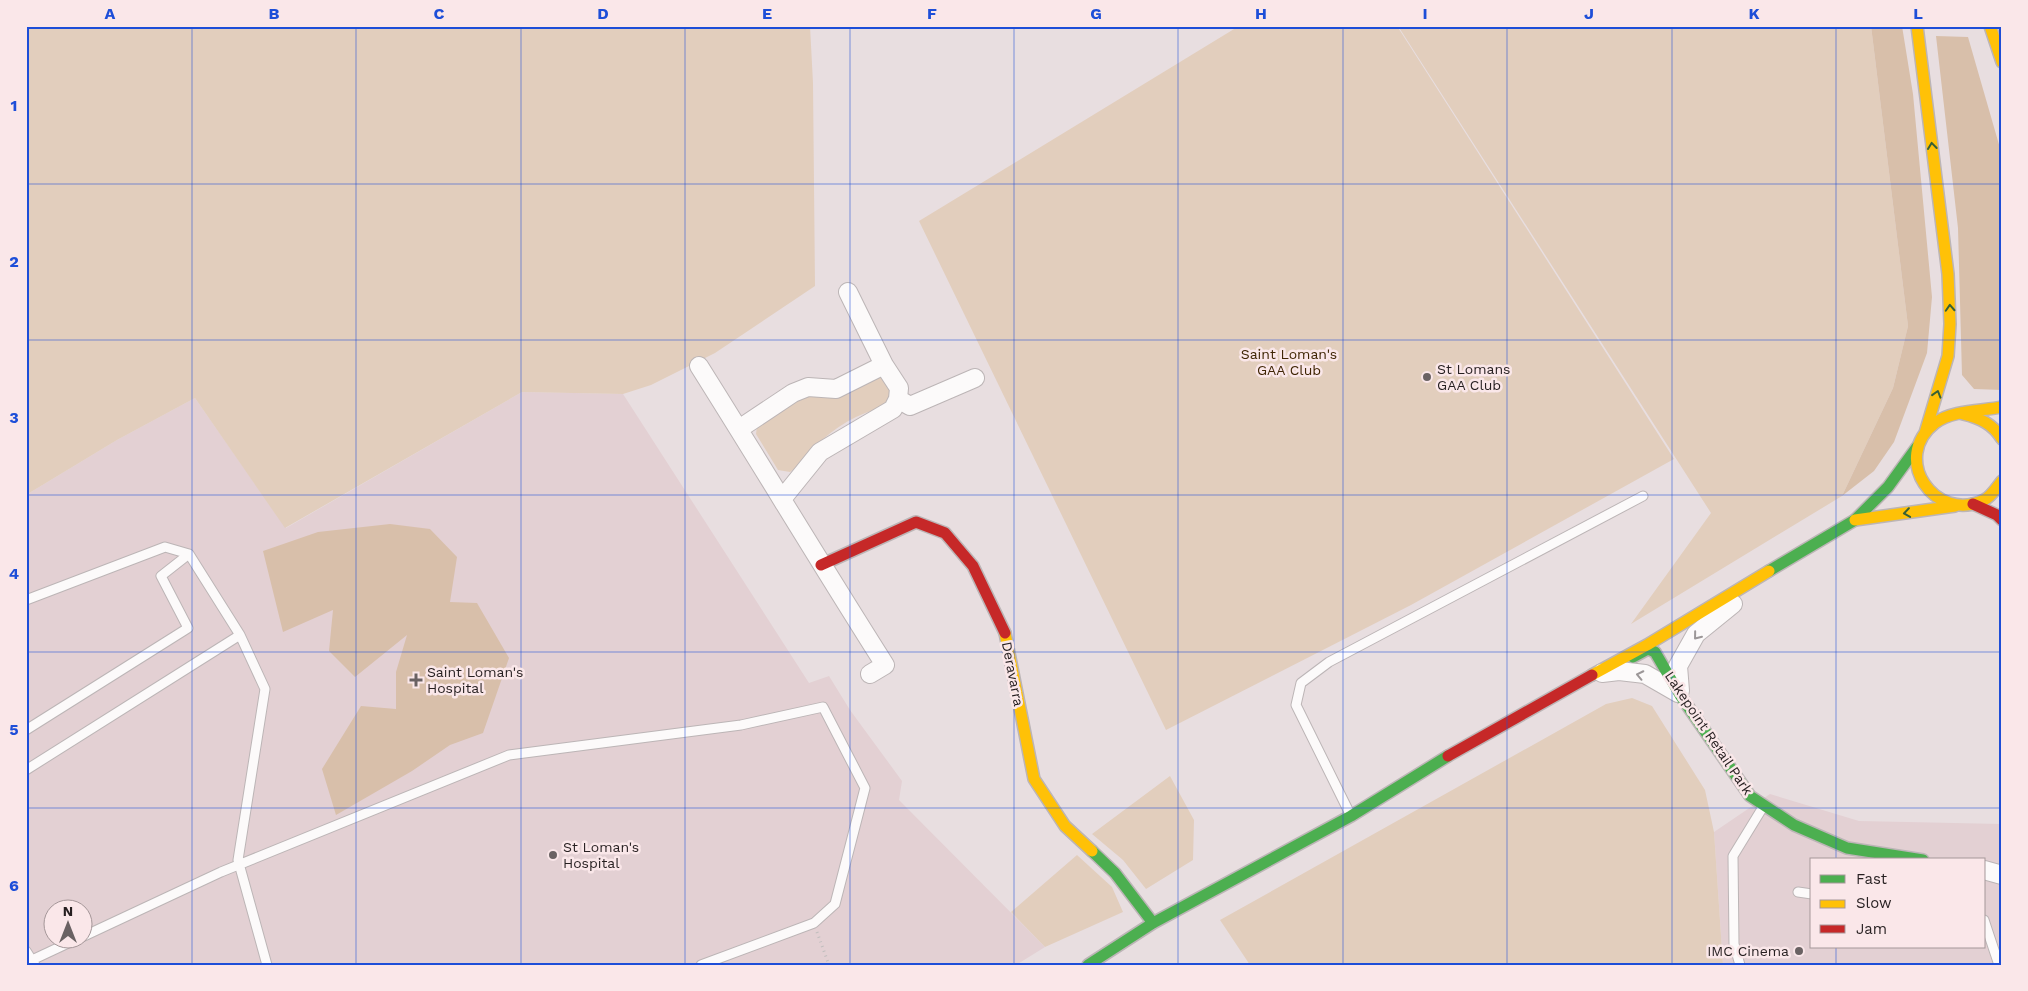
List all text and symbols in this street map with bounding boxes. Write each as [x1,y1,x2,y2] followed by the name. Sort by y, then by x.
[105,4,116,23] text: A
[269,4,280,23] text: B
[434,4,445,23] text: C
[597,4,609,23] text: D
[762,4,772,23] text: E
[927,4,937,23] text: F
[1090,4,1102,23] text: G
[1255,4,1267,23] text: H
[1422,4,1428,23] text: I
[1584,4,1594,23] text: J
[1748,4,1760,23] text: K
[1913,4,1923,23] text: L
[11,96,17,115] text: 1
[1927,142,1938,150] one-way arrow
[9,252,19,271] text: 2
[1944,303,1955,311] one-way arrow
[1241,346,1337,378] park label: Saint Loman's GAA Club
[1437,361,1511,393] place label: St Lomans GAA Club
[1421,371,1433,383] marker: St Lomans GAA Club
[1931,391,1941,399] one-way arrow
[9,408,19,427] text: 3
[1903,507,1911,517] one-way arrow
[9,564,19,583] text: 4
[1694,630,1702,639] one-way arrow
[999,640,1027,708] street label: Deravarra
[427,664,523,696] place label: Saint Loman's Hospital
[1662,668,1756,798] street label: Lakepoint Retail Park
[1636,670,1645,680] one-way arrow
[409,673,423,687] marker: Saint Loman's Hospital
[9,720,19,739] text: 5
[563,839,639,871] place label: St Loman's Hospital
[547,849,559,861] marker: St Loman's Hospital
[1810,858,1986,948] legend
[1856,870,1888,888] text: Fast
[9,876,19,895] text: 6
[1856,894,1892,912] text: Slow
[42,898,92,948] north arrow
[63,903,73,919] text: N
[1856,920,1887,938] text: Jam
[1707,943,1789,959] place label: IMC Cinema
[1793,945,1805,957] marker: IMC Cinema

